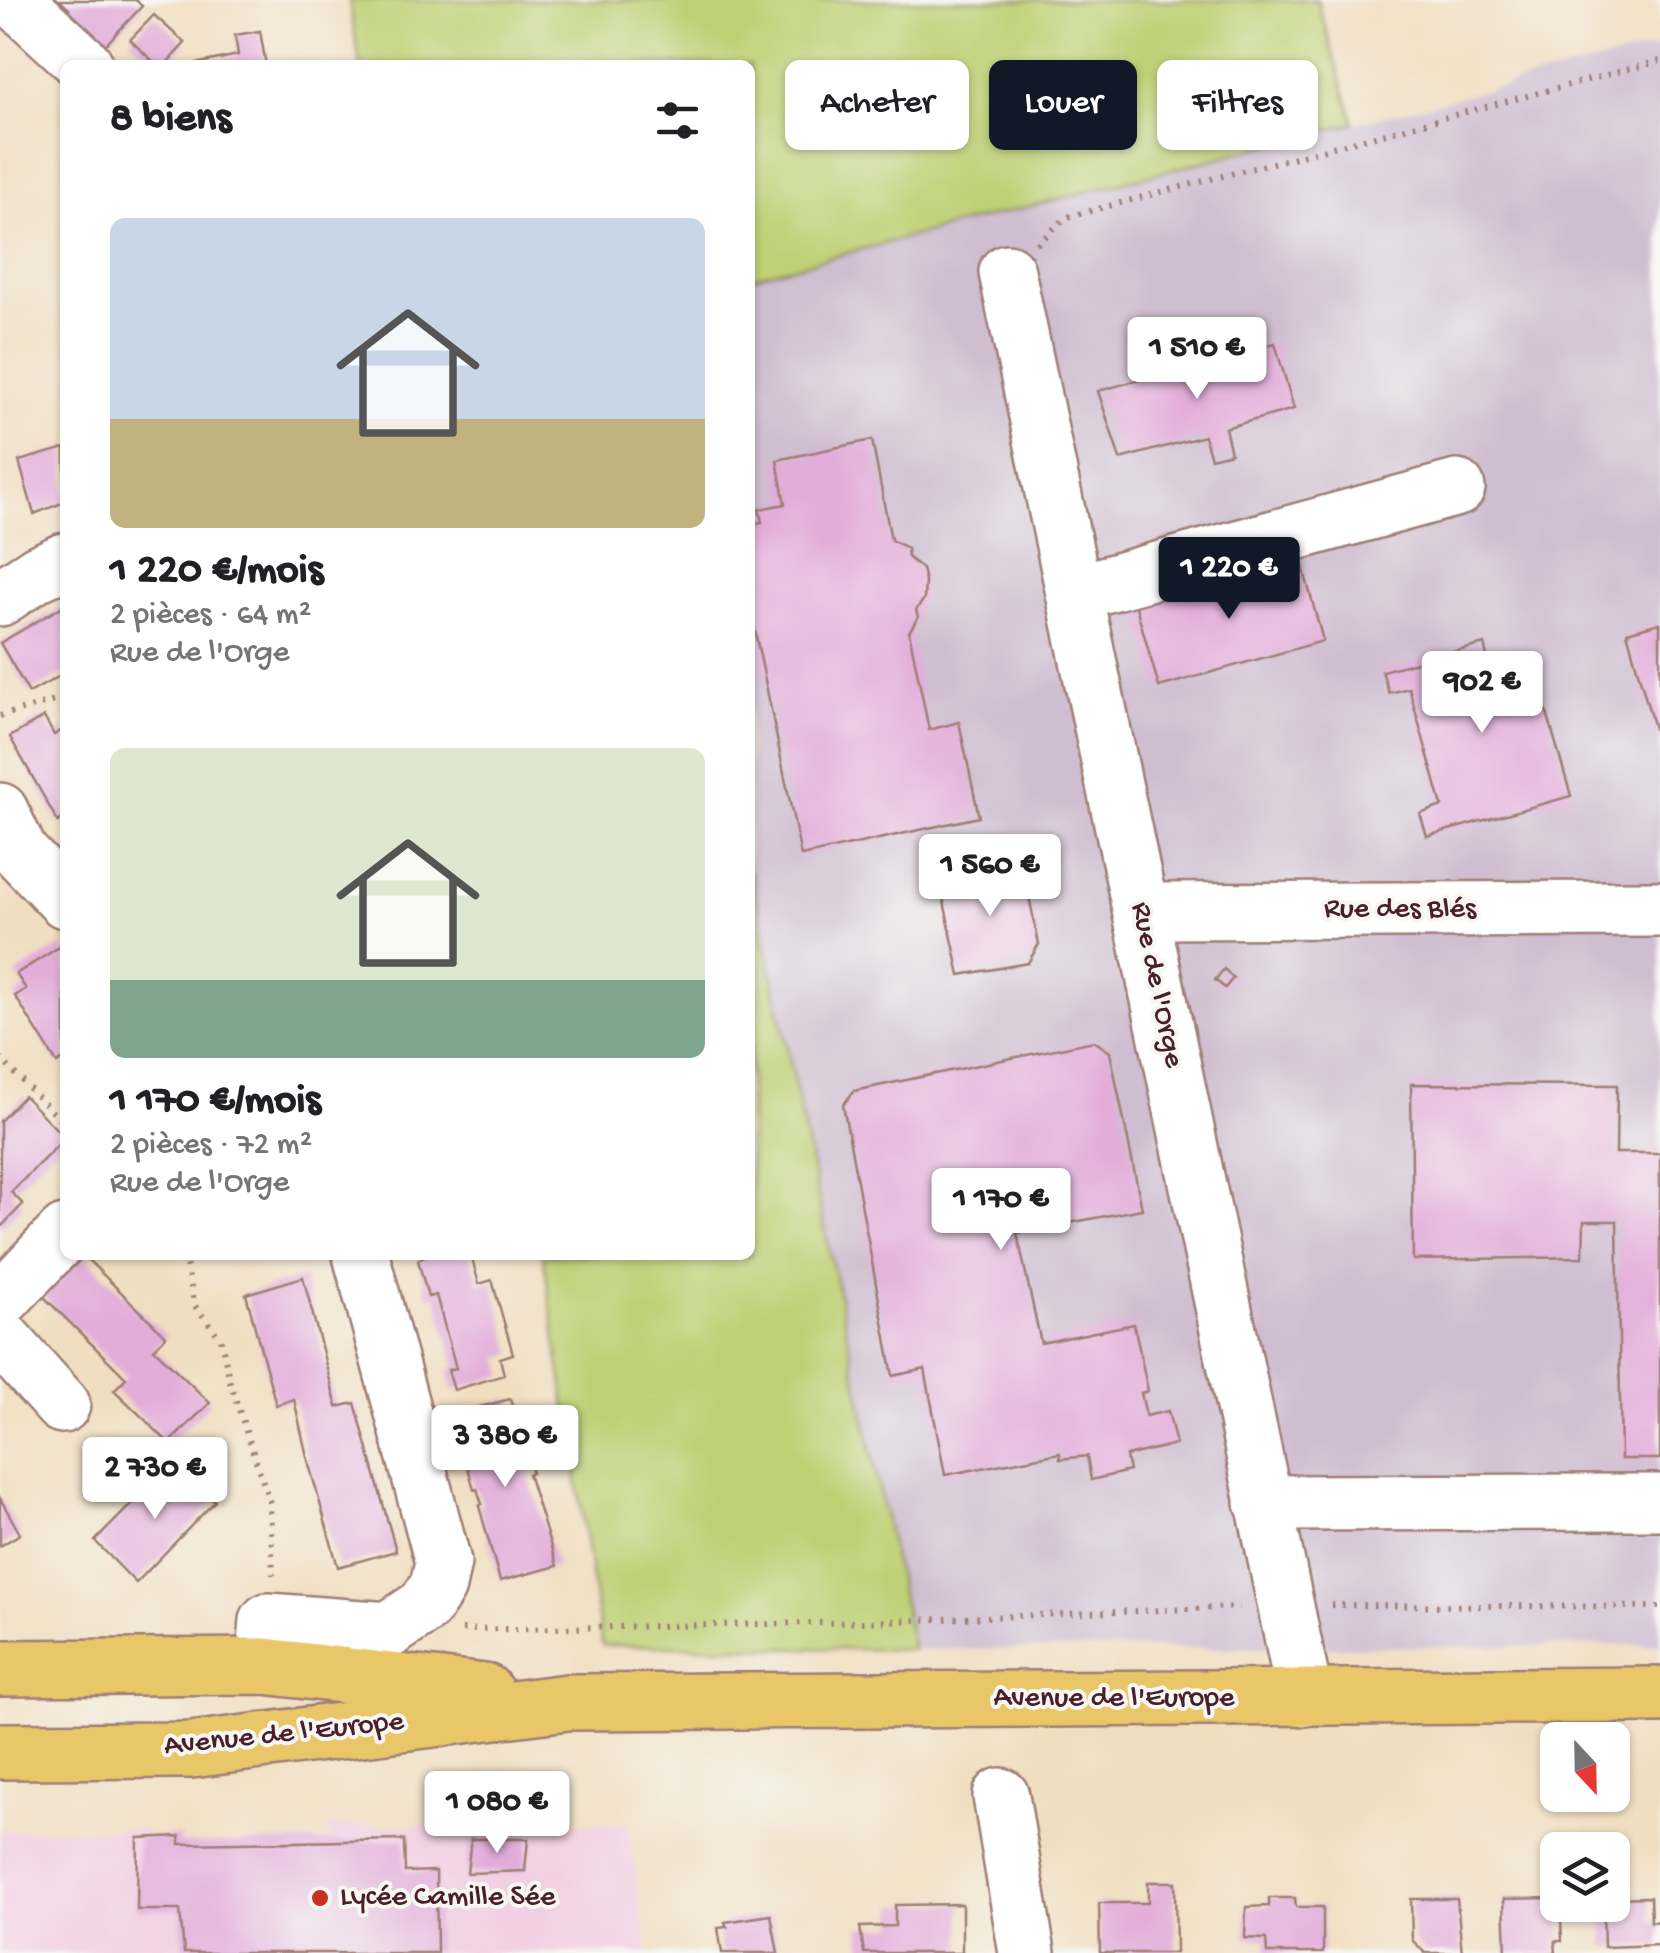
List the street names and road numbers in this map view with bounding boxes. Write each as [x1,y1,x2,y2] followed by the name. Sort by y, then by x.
[1324,893,1477,928] street label: Rue des Blés
[1121,899,1191,1071] street label: Rue de l'Orge
[994,1682,1235,1717] street label: Avenue de l'Europe
[162,1705,406,1765] street label: Avenue de l'Europe

